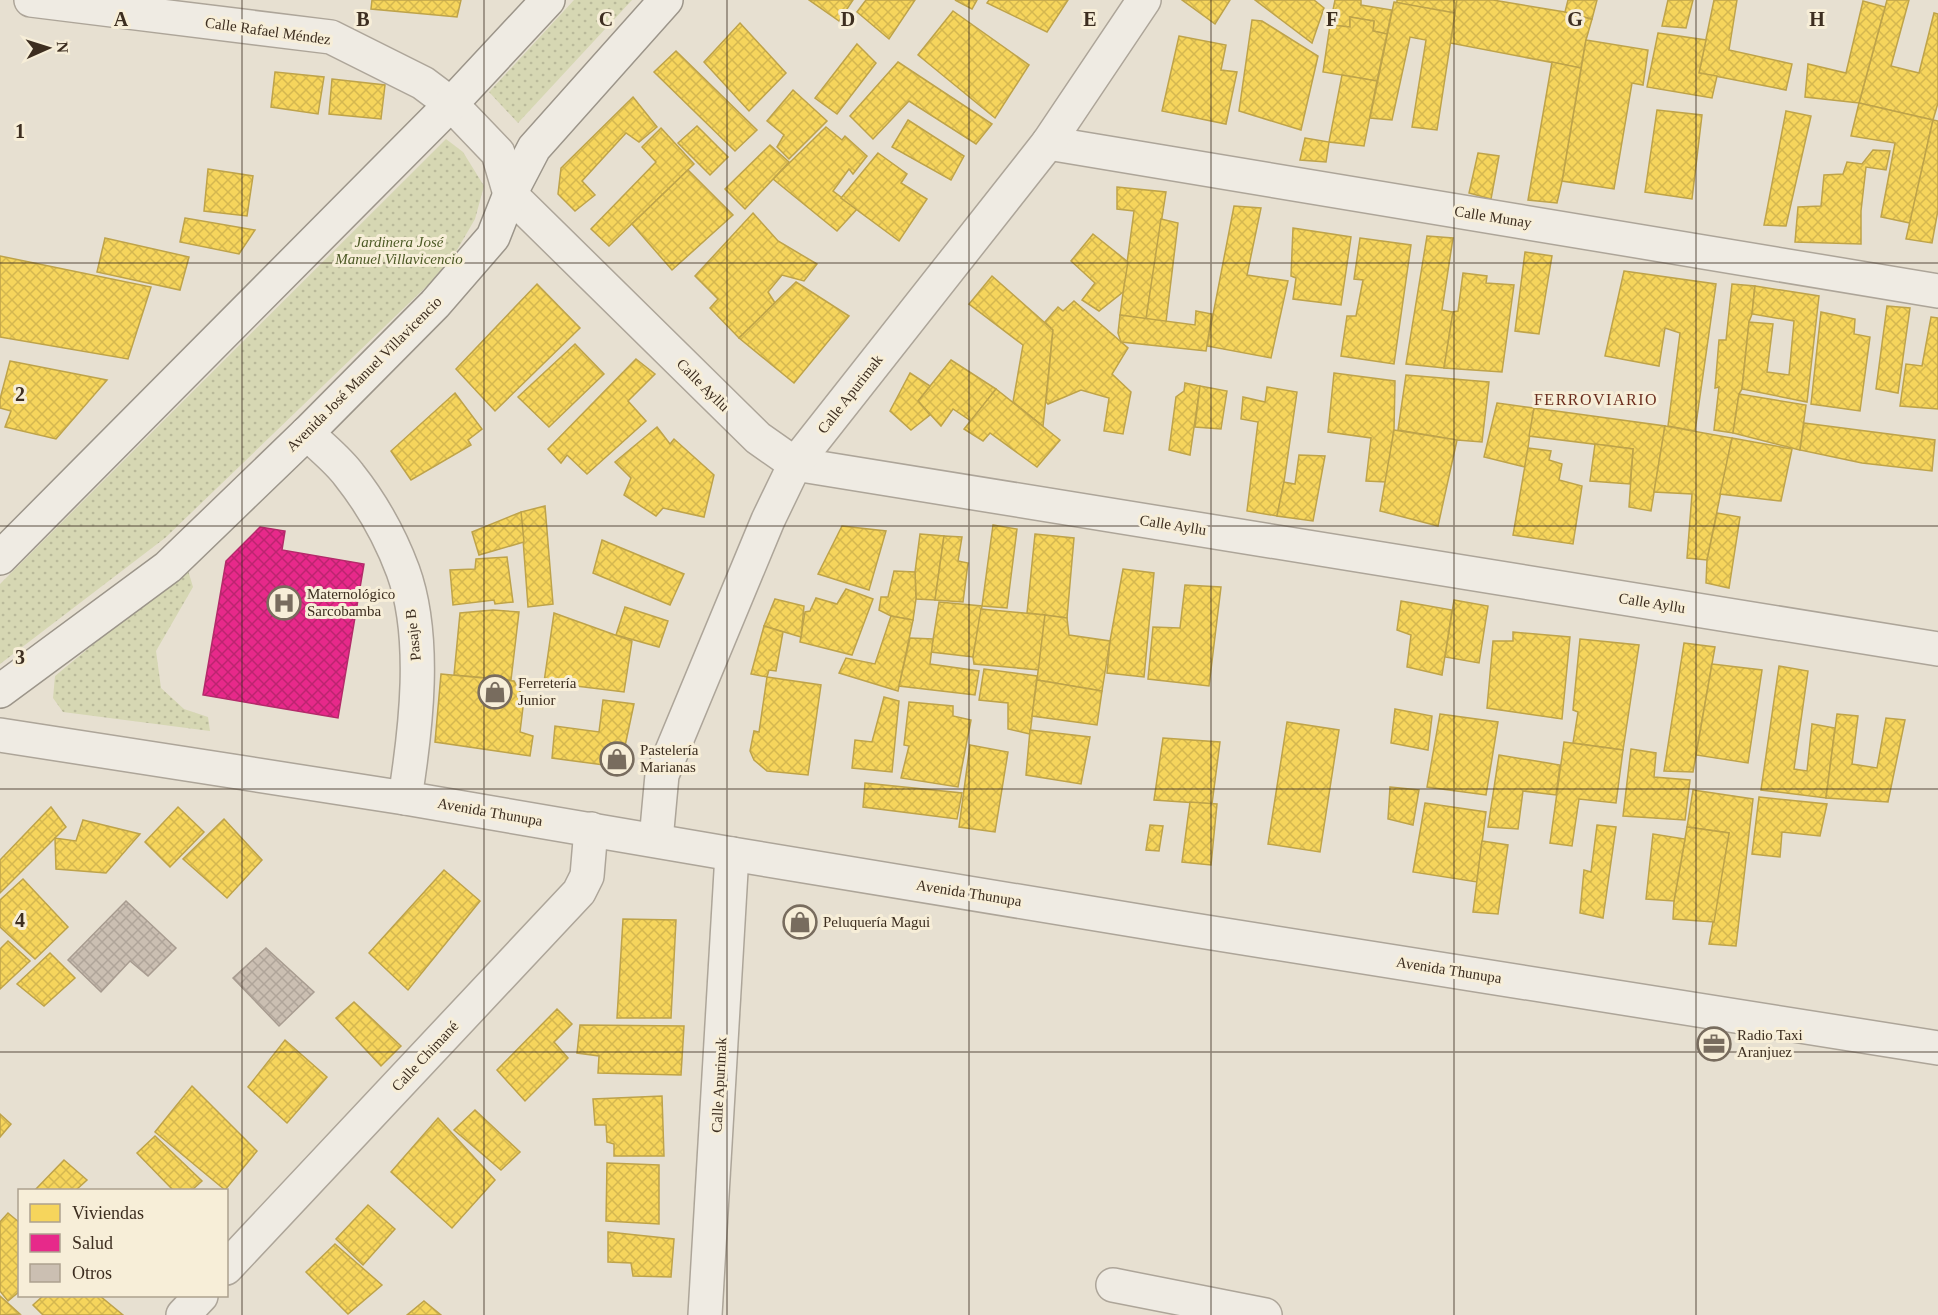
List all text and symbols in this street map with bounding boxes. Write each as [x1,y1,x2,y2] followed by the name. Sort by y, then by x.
[114,8,129,30] text: A
[356,8,370,30] text: B
[599,8,613,30] text: C
[841,8,855,30] text: D
[1083,8,1097,30] text: E
[1326,8,1338,30] text: F
[1567,8,1583,30] text: G
[1809,8,1825,30] text: H
[204,14,332,48] street label: Calle Rafael Méndez
[18,18,78,78] north arrow
[54,41,71,54] text: N
[15,120,25,142] text: 1
[1453,203,1533,231] street label: Calle Munay
[334,234,463,267] park label: Jardinera José Manuel Villavicencio
[283,293,445,455] street label: Avenida José Manuel Villavicencio
[814,351,886,437] street label: Calle Apurimak
[674,356,733,415] street label: Calle Ayllu
[15,383,25,405] text: 2
[1534,391,1658,408] district label: FERROVIARIO
[1138,512,1208,538] street label: Calle Ayllu
[266,585,302,621] hospital icon: Maternológico Sarcobamba
[307,586,395,619] place label: Maternológico Sarcobamba
[1617,590,1687,616] street label: Calle Ayllu
[402,608,424,662] street label: Pasaje B
[15,646,25,668] text: 3
[477,674,513,710] shop icon: Ferretería Junior
[518,675,577,708] place label: Ferretería Junior
[599,741,635,777] shop icon: Pastelería Marianas
[640,742,699,775] place label: Pastelería Marianas
[436,795,544,829] street label: Avenida Thunupa
[915,877,1023,909] street label: Avenida Thunupa
[782,904,818,940] shop icon: Peluquería Magui
[15,909,25,931] text: 4
[823,914,930,930] place label: Peluquería Magui
[1395,954,1503,986] street label: Avenida Thunupa
[389,1018,462,1094] street label: Calle Chimané
[1696,1026,1732,1062] office icon: Radio Taxi Aranjuez
[1737,1027,1803,1060] place label: Radio Taxi Aranjuez
[709,1036,730,1133] street label: Calle Apurimak
[18,1189,228,1297] legend
[72,1203,144,1223] text: Viviendas
[72,1233,113,1253] text: Salud
[72,1263,112,1283] text: Otros

